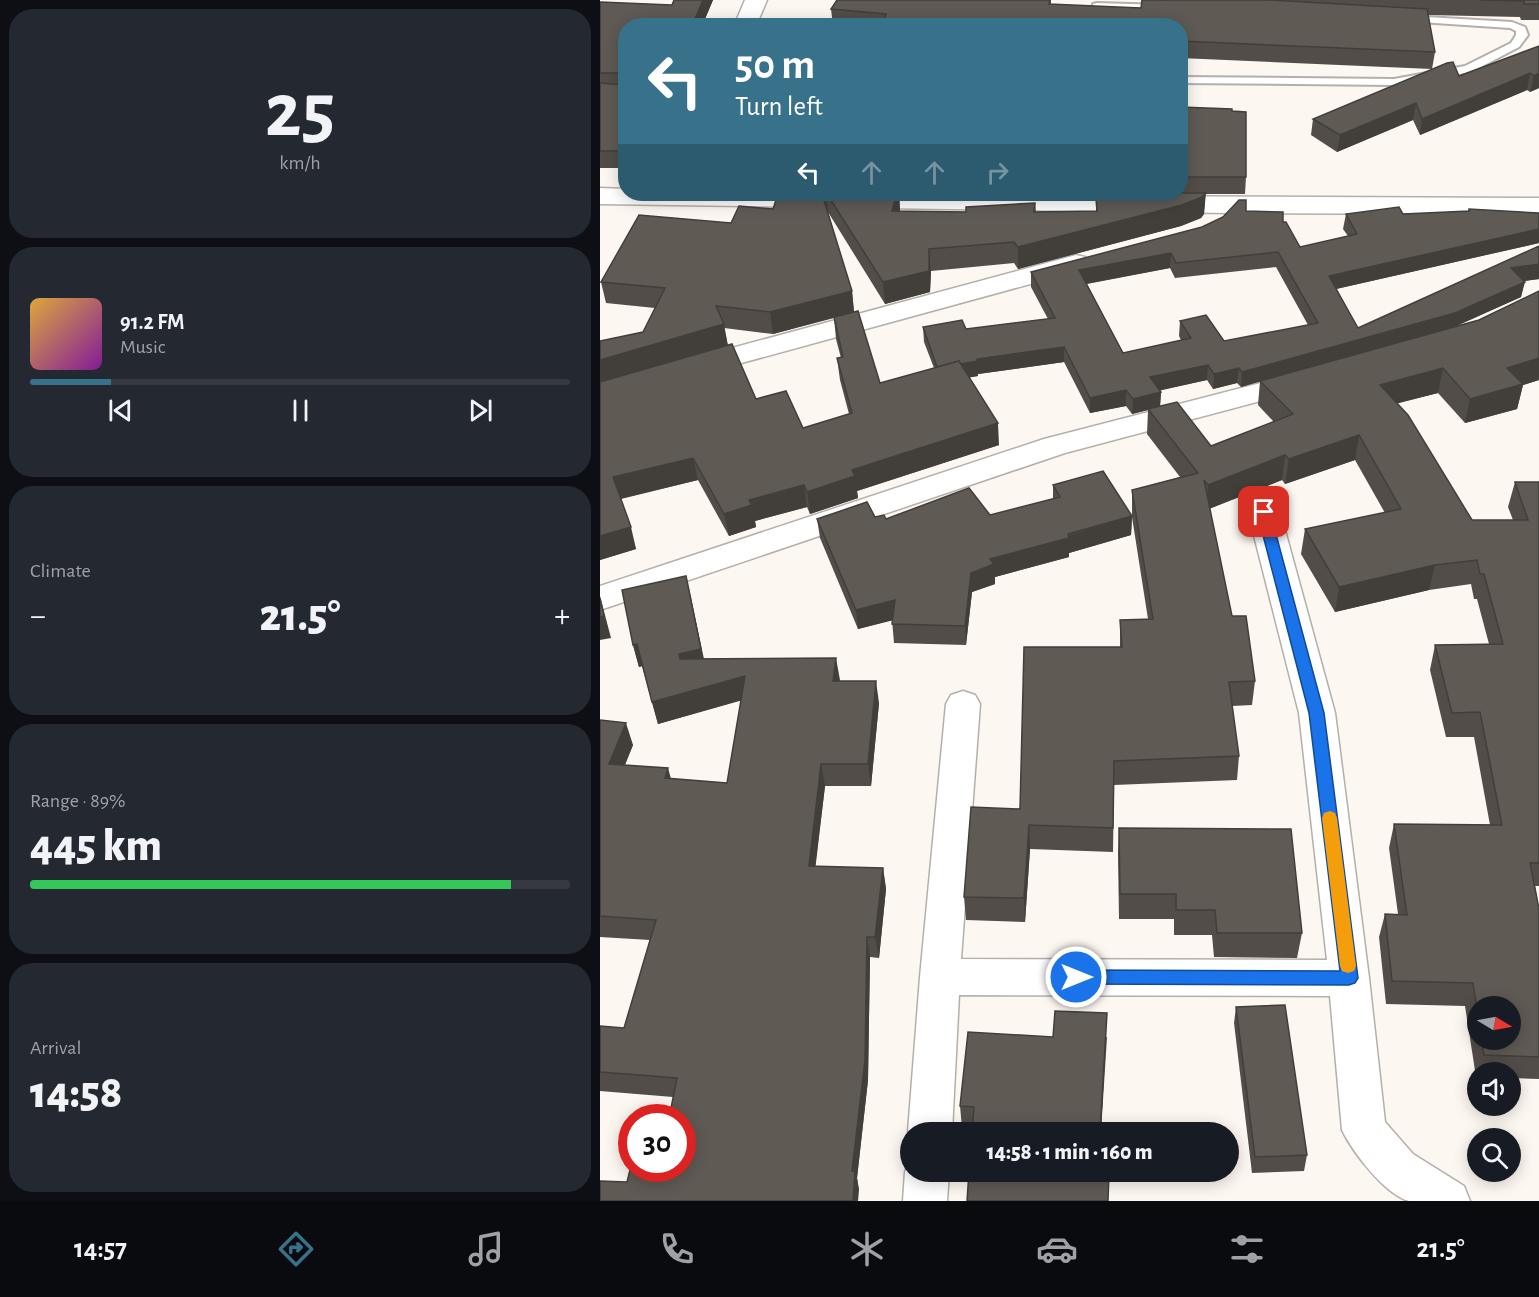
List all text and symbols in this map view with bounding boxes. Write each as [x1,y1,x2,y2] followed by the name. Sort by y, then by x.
[636,42,714,120] icon: left
[735,44,815,86] text: 50 m
[265,73,335,151] text: 25
[735,93,823,120] text: Turn left
[279,153,321,173] text: km/h
[792,156,825,189] icon: left
[855,156,888,189] icon: ahead
[918,156,951,189] icon: ahead
[981,156,1014,189] icon: right
[120,311,185,333] text: 91.2 FM
[120,337,166,357] text: Music
[104,394,137,427] icon: previous
[284,394,317,427] icon: pause
[464,394,497,427] icon: next
[1238,486,1289,537] pin
[1247,495,1280,528] icon: arrive
[30,561,91,581] text: Climate
[259,594,341,639] text: 21.5°
[30,600,46,633] text: −
[554,600,570,633] text: +
[30,791,126,811] text: Range · 89%
[30,824,162,869] text: 445 km
[1044,945,1108,1009] position arrow
[1467,996,1521,1050] north arrow
[1467,996,1521,1182] map controls
[30,1038,81,1058] text: Arrival
[1467,1062,1521,1116] button: sound
[30,1071,122,1116] text: 14:58
[618,1104,696,1182] speed limit sign: 30
[1467,1128,1521,1182] button: search
[987,1141,1153,1163] text: 14:58 · 1 min · 160 m
[275,1228,317,1270] icon: directions
[465,1228,507,1270] icon: music
[656,1228,698,1270] icon: phone
[846,1228,888,1270] icon: climate
[1036,1228,1078,1270] icon: car
[1226,1228,1268,1270] icon: filters
[74,1235,127,1262] text: 14:57
[1417,1235,1465,1262] text: 21.5°

